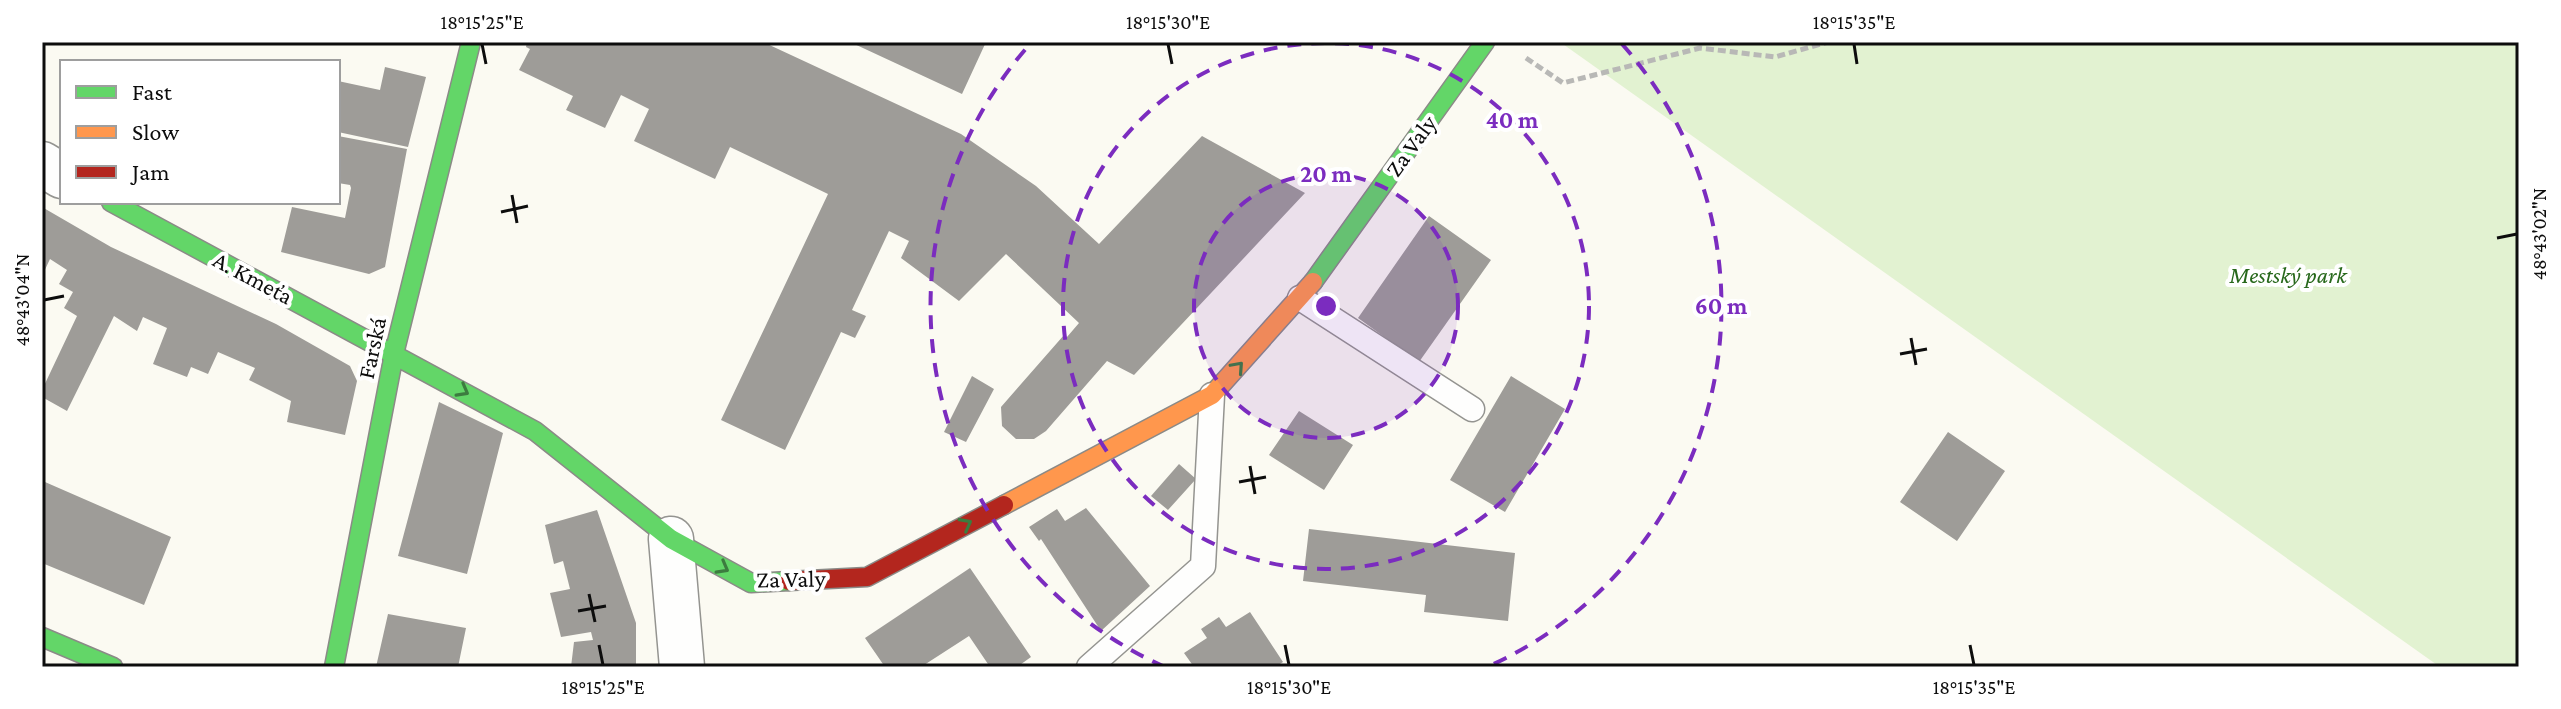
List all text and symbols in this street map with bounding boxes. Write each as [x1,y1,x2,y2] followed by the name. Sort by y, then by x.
[440,11,524,33] text: 18°15'25"E
[1126,11,1210,33] text: 18°15'30"E
[1813,11,1895,33] text: 18°15'35"E
[60,60,340,204] legend
[132,78,173,105] text: Fast
[1486,106,1539,133] text: 40 m
[1379,109,1442,182] street label: Za Valy
[132,118,179,145] text: Slow
[130,158,170,185] text: Jam
[1300,160,1353,187] text: 20 m
[2528,188,2550,280] text: 48°43'02"N
[209,245,298,310] street label: A. Kmeťa
[11,254,33,346] text: 48°43'04"N
[2228,261,2348,288] park label: Mestský park
[1312,292,1340,320] centre of rings
[1695,292,1748,319] text: 60 m
[352,314,391,381] street label: Farská
[1228,362,1242,377] one-way arrow
[454,381,468,397] one-way arrow
[958,519,972,534] one-way arrow
[714,558,729,574] one-way arrow
[756,564,827,593] street label: Za Valy
[561,676,645,698] text: 18°15'25"E
[1247,676,1331,698] text: 18°15'30"E
[1933,676,2015,698] text: 18°15'35"E

